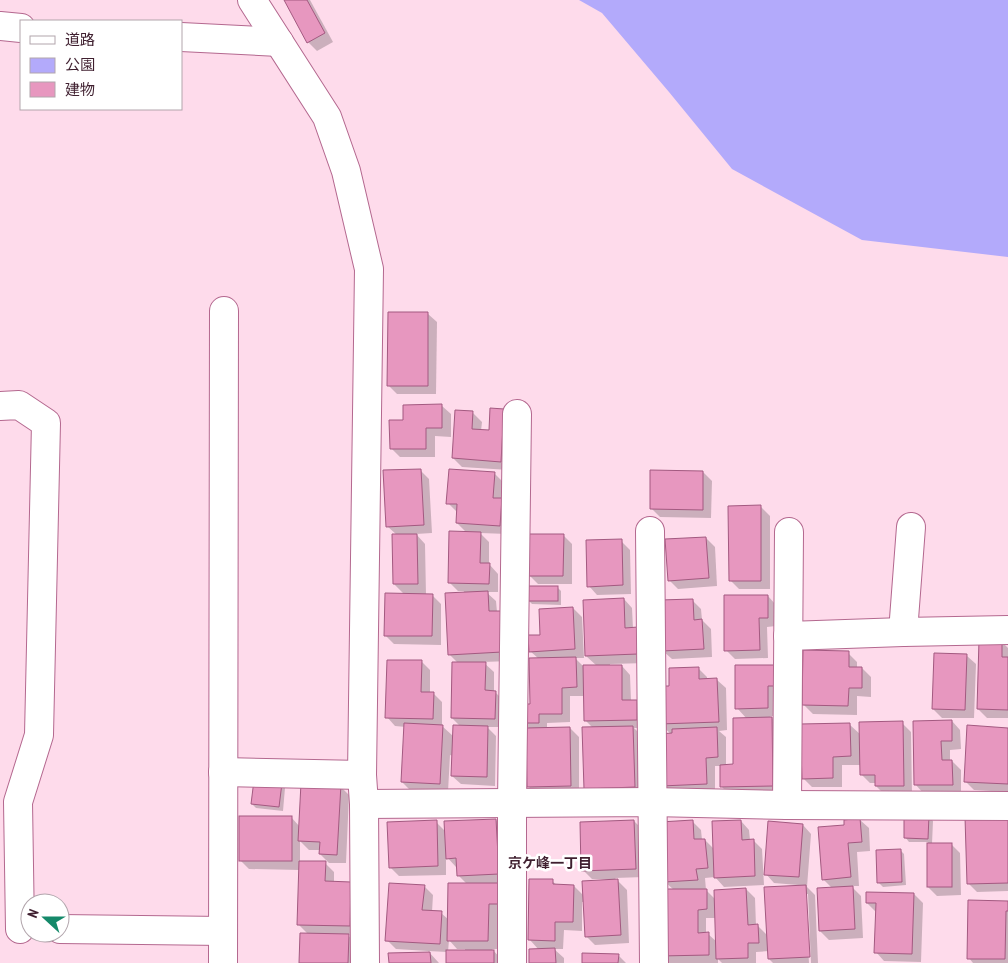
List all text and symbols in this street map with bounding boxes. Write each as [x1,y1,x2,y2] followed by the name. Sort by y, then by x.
[20,20,182,110] legend
[65,30,95,49] text: 道路
[65,55,95,74] text: 公園
[65,80,95,99] text: 建物
[508,854,592,872] district label: 京ケ峰一丁目
[20,893,70,943] north arrow
[23,907,43,920] text: N

